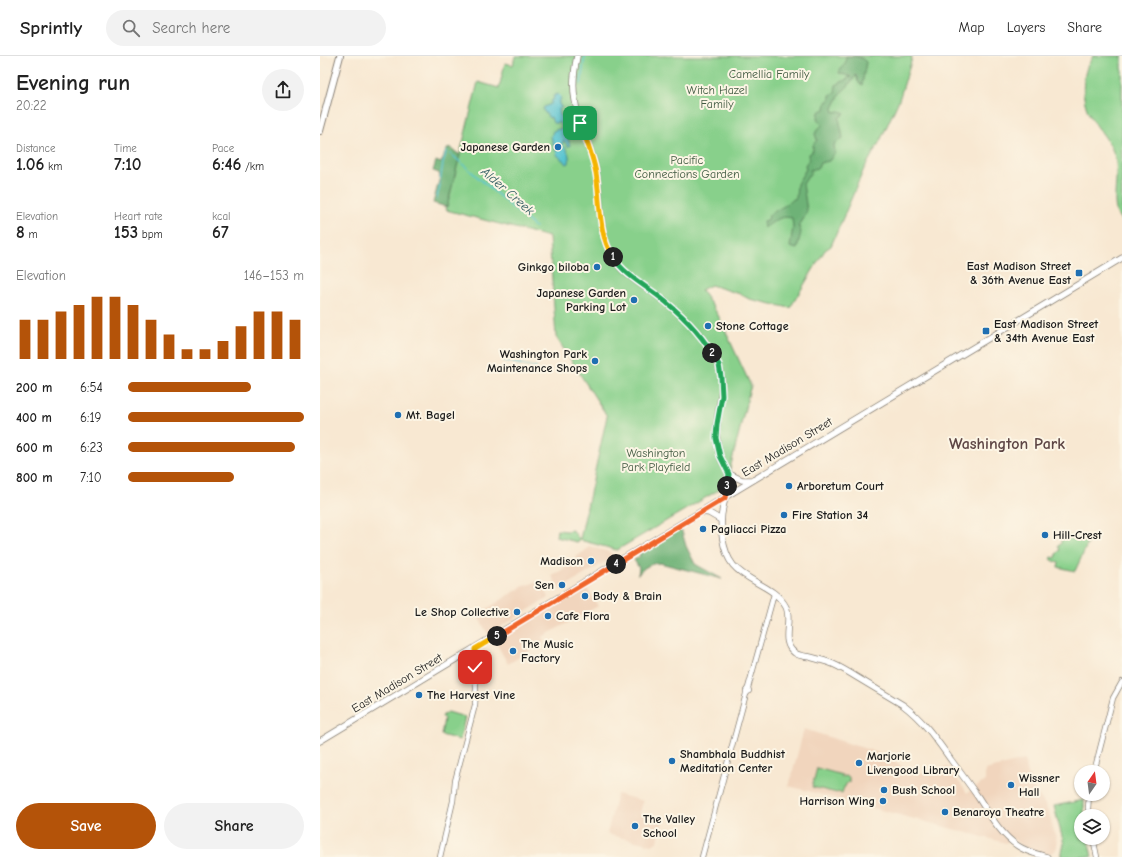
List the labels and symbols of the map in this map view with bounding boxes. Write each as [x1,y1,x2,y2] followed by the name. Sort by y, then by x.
[729,67,810,81] park label: Camellia Family
[687,83,747,111] park label: Witch Hazel Family
[563,106,597,140] pin
[461,140,550,154] place label: Japanese Garden
[553,142,563,152] marker: Japanese Garden
[634,153,740,181] park label: Pacific Connections Garden
[478,163,538,219] water label: Alder Creek
[603,247,623,267] pin: 1
[967,259,1072,287] place label: East Madison Street & 36th Avenue East
[518,260,589,274] place label: Ginkgo biloba
[592,262,602,272] marker: Ginkgo biloba
[1074,268,1084,278] marker: East Madison Street & 36th Avenue East
[537,286,627,314] place label: Japanese Garden Parking Lot
[629,295,639,305] marker: Japanese Garden Parking Lot
[994,317,1099,345] place label: East Madison Street & 34th Avenue East
[716,319,789,333] place label: Stone Cottage
[703,321,713,331] marker: Stone Cottage
[981,326,991,336] marker: East Madison Street & 34th Avenue East
[702,343,722,363] pin: 2
[487,347,587,375] place label: Washington Park Maintenance Shops
[590,356,600,366] marker: Washington Park Maintenance Shops
[406,408,455,422] place label: Mt. Bagel
[393,410,403,420] marker: Mt. Bagel
[739,414,835,480] street label: East Madison Street
[949,435,1065,453] district label: Washington Park
[622,446,690,474] park label: Washington Park Playfield
[717,476,737,496] pin: 3
[797,479,885,493] place label: Arboretum Court
[784,481,794,491] marker: Arboretum Court
[792,508,869,522] place label: Fire Station 34
[779,510,789,520] marker: Fire Station 34
[711,522,786,536] place label: Pagliacci Pizza
[698,524,708,534] marker: Pagliacci Pizza
[1053,528,1103,542] place label: Hill-Crest
[1040,530,1050,540] marker: Hill-Crest
[540,554,583,568] place label: Madison
[606,554,626,574] pin: 4
[586,556,596,566] marker: Madison
[535,578,554,592] place label: Sen
[557,580,567,590] marker: Sen
[593,589,662,603] place label: Body & Brain
[580,591,590,601] marker: Body & Brain
[415,605,509,619] place label: Le Shop Collective
[512,607,522,617] marker: Le Shop Collective
[556,609,610,623] place label: Cafe Flora
[543,611,553,621] marker: Cafe Flora
[487,626,507,646] pin: 5
[521,637,574,665] place label: The Music Factory
[508,646,518,656] marker: The Music Factory
[349,650,445,716] street label: East Madison Street
[458,650,492,684] pin
[427,688,515,702] place label: The Harvest Vine
[414,690,424,700] marker: The Harvest Vine
[680,747,786,775] place label: Shambhala Buddhist Meditation Center
[867,749,960,777] place label: Marjorie Livengood Library
[667,756,677,766] marker: Shambhala Buddhist Meditation Center
[854,758,864,768] marker: Marjorie Livengood Library
[1074,765,1110,801] north arrow
[1019,771,1060,799] place label: Wissner Hall
[1006,780,1016,790] marker: Wissner Hall
[892,783,955,797] place label: Bush School
[879,785,889,795] marker: Bush School
[799,794,875,808] place label: Harrison Wing
[878,796,888,806] marker: Harrison Wing
[953,805,1044,819] place label: Benaroya Theatre
[940,807,950,817] marker: Benaroya Theatre
[643,812,695,840] place label: The Valley School
[630,821,640,831] marker: The Valley School

